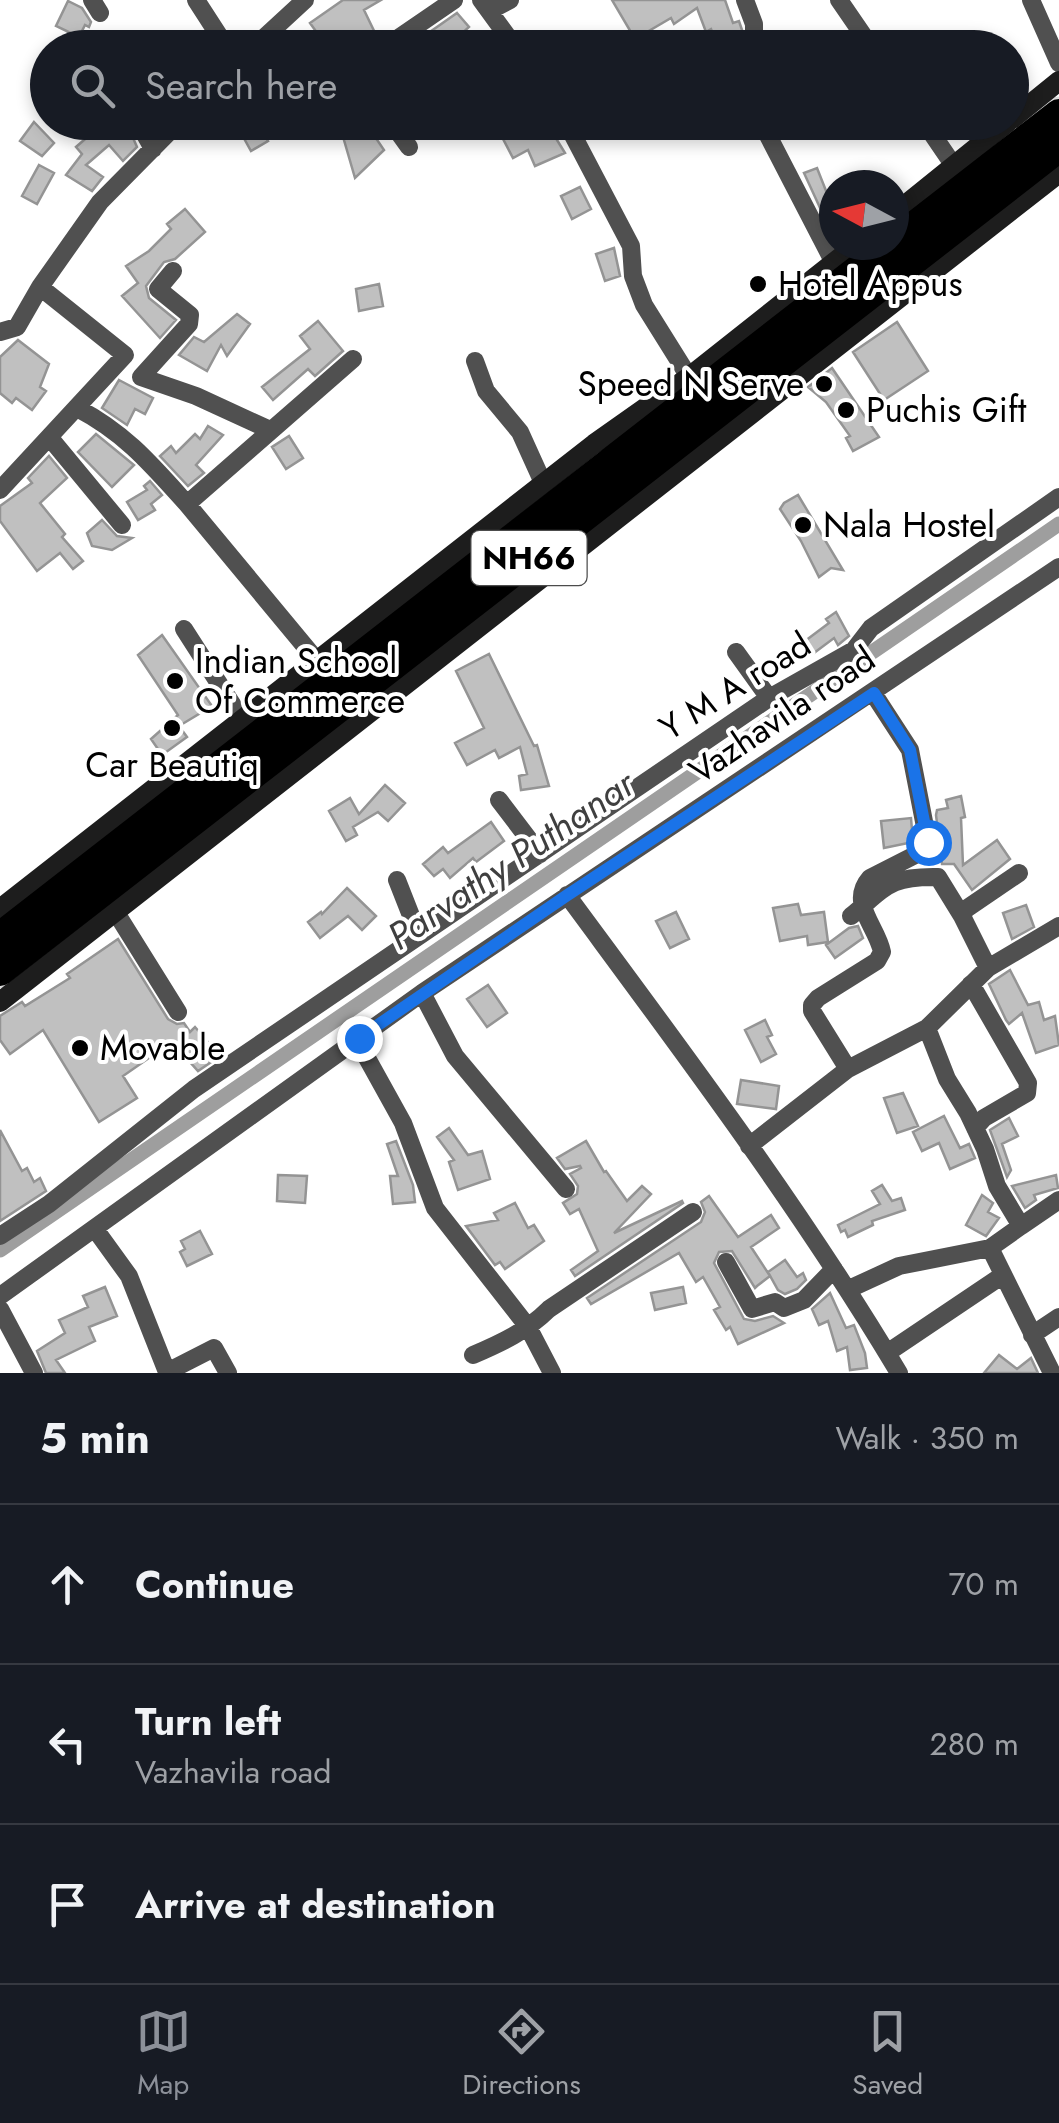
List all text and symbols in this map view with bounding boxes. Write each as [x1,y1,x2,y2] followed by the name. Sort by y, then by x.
[30,30,1029,140] search box
[65,58,120,113] icon: search
[145,58,337,113] text: Search here
[819,170,909,260] north arrow
[778,259,963,309] place label: Hotel Appus
[747,273,769,295] marker: Hotel Appus
[578,359,804,409] place label: Speed N Serve
[813,373,835,395] marker: Speed N Serve
[866,385,1027,435] place label: Puchis Gift
[835,399,857,421] marker: Puchis Gift
[823,500,995,550] place label: Nala Hostel
[792,514,814,536] marker: Nala Hostel
[472,531,586,585] road number: NH66
[650,620,820,752] street label: Y M A road
[679,634,885,796] street label: Vazhavila road
[195,636,405,726] place label: Indian School Of Commerce
[164,670,186,692] marker: Indian School Of Commerce
[161,717,183,739] marker: Car Beautiq
[85,740,259,790] place label: Car Beautiq
[376,755,647,963] water label: Parvathy Puthanar
[906,820,952,866] route start
[337,1016,383,1062] route end
[100,1023,225,1073] place label: Movable
[69,1037,91,1059] marker: Movable
[40,1408,150,1469] text: 5 min
[836,1415,1019,1461] text: Walk · 350 m
[40,1557,95,1612] icon: ahead
[135,1557,294,1612] text: Continue
[948,1561,1019,1607] text: 70 m
[135,1694,281,1749] text: Turn left
[40,1717,95,1772] icon: left
[930,1721,1019,1767] text: 280 m
[135,1749,331,1795] text: Vazhavila road
[40,1877,95,1932] icon: arrive
[135,1877,496,1932] text: Arrive at destination
[136,2004,191,2105] tab: Map
[462,2004,581,2105] tab: Directions
[852,2004,923,2105] tab: Saved

